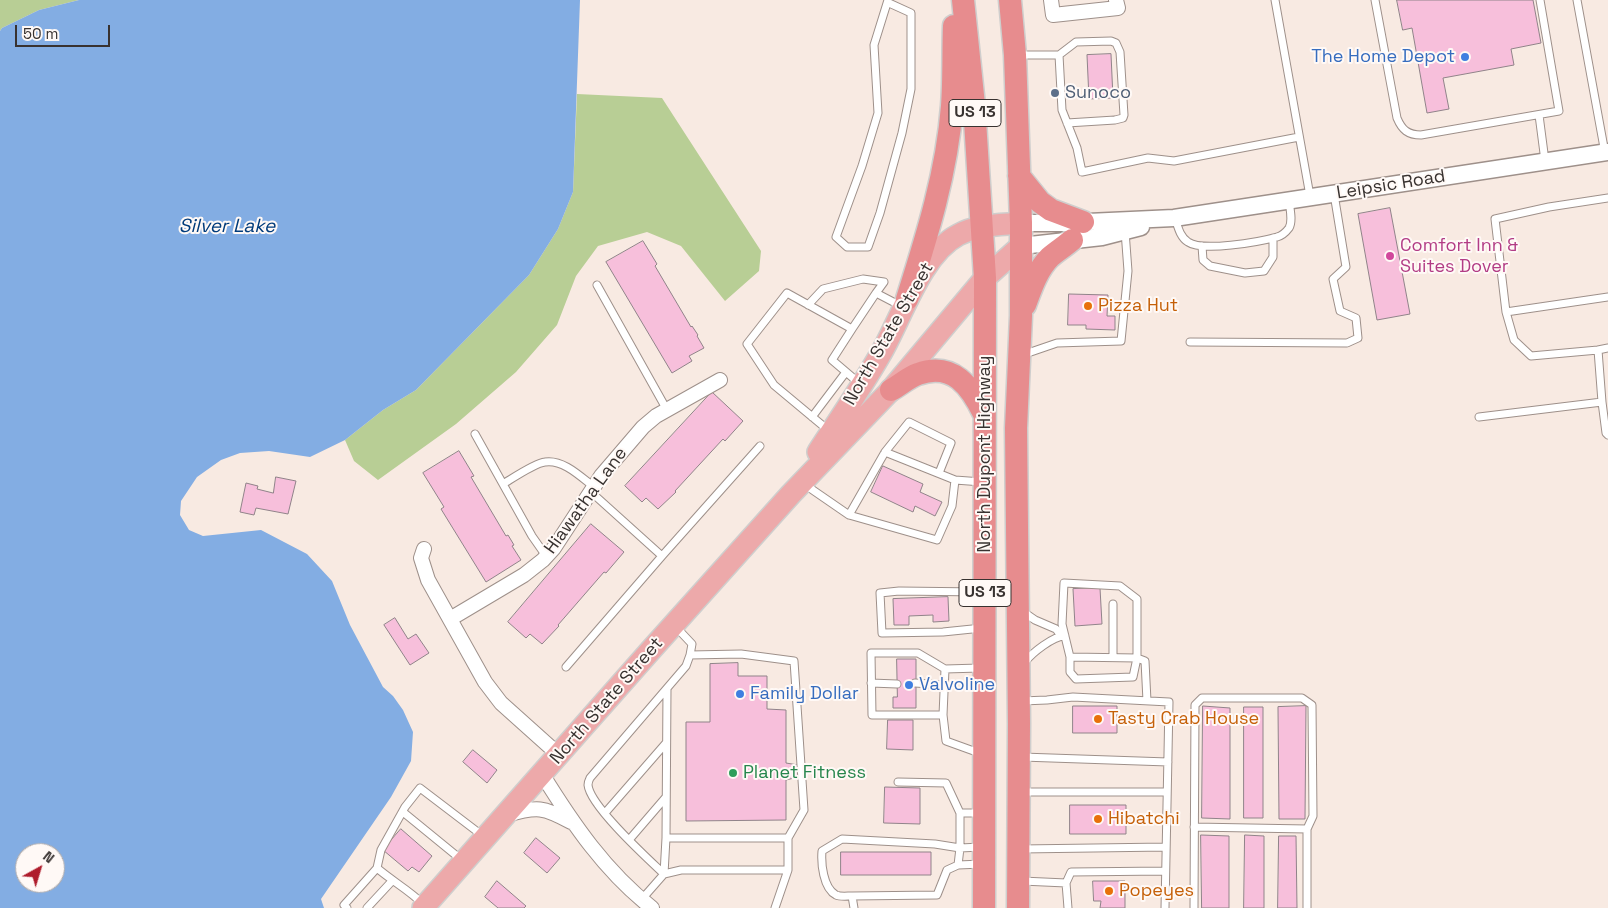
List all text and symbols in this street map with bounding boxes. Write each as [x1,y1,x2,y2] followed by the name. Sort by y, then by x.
[18,15,112,47] scale bar
[23,24,58,43] text: 50 m
[1311,46,1455,68] place label: The Home Depot
[1459,51,1471,63] marker: The Home Depot
[1065,82,1131,104] place label: Sunoco
[1049,87,1061,99] marker: Sunoco
[949,100,1001,126] road number: US 13
[1335,166,1447,204] street label: Leipsic Road
[179,216,275,238] water label: Silver Lake
[1400,235,1518,278] place label: Comfort Inn & Suites Dover
[1384,250,1396,262] marker: Comfort Inn & Suites Dover
[839,259,939,409] street label: North State Street
[1098,295,1178,317] place label: Pizza Hut
[1082,300,1094,312] marker: Pizza Hut
[974,355,996,553] street label: North Dupont Highway
[540,443,632,559] street label: Hiawatha Lane
[959,580,1011,606] road number: US 13
[546,633,668,769] street label: North State Street
[919,674,995,696] place label: Valvoline
[903,679,915,691] marker: Valvoline
[750,683,859,705] place label: Family Dollar
[734,688,746,700] marker: Family Dollar
[1108,708,1259,730] place label: Tasty Crab House
[1092,713,1104,725] marker: Tasty Crab House
[743,762,866,784] place label: Planet Fitness
[727,767,739,779] marker: Planet Fitness
[1108,808,1180,830] place label: Hibatchi
[1092,813,1104,825] marker: Hibatchi
[15,843,65,893] north arrow
[39,847,58,867] text: N
[1119,880,1194,902] place label: Popeyes
[1103,885,1115,897] marker: Popeyes

